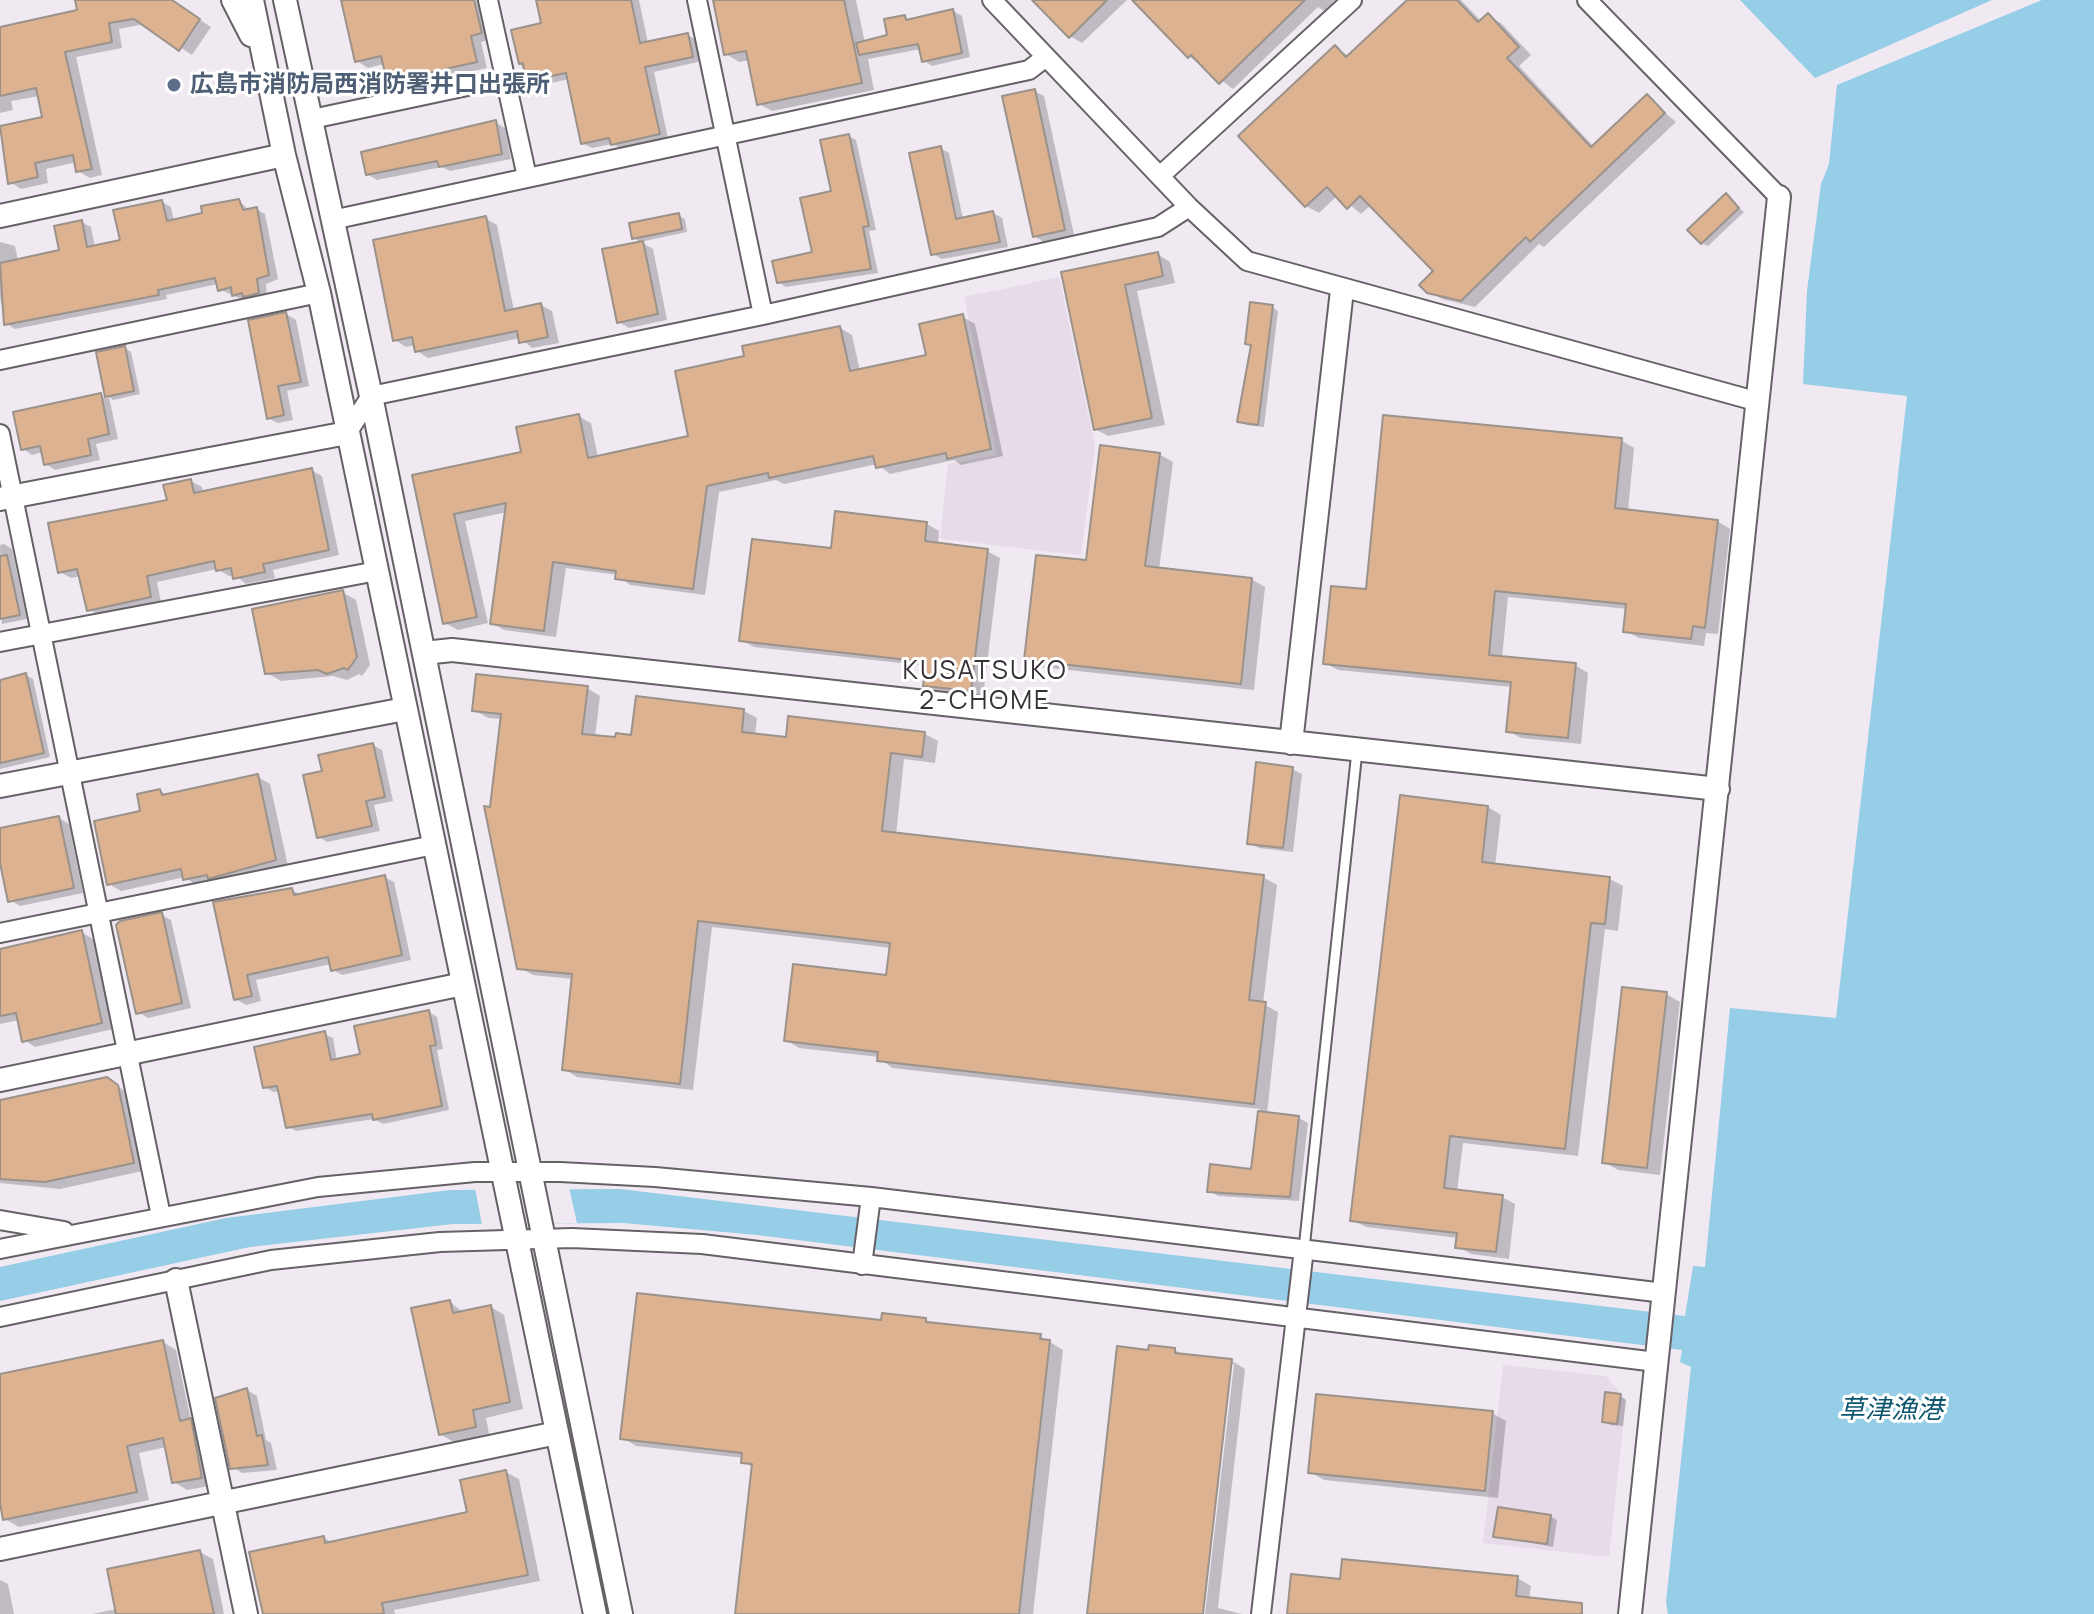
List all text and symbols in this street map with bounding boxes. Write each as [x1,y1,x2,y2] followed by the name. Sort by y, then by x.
[190,71,550,99] place label: 広島市消防局西消防署井口出張所
[165,76,183,94] marker: 広島市消防局西消防署井口出張所
[902,656,1068,718] district label: KUSATSUKO 2-CHOME
[1839,1395,1943,1427] water label: 草津漁港

